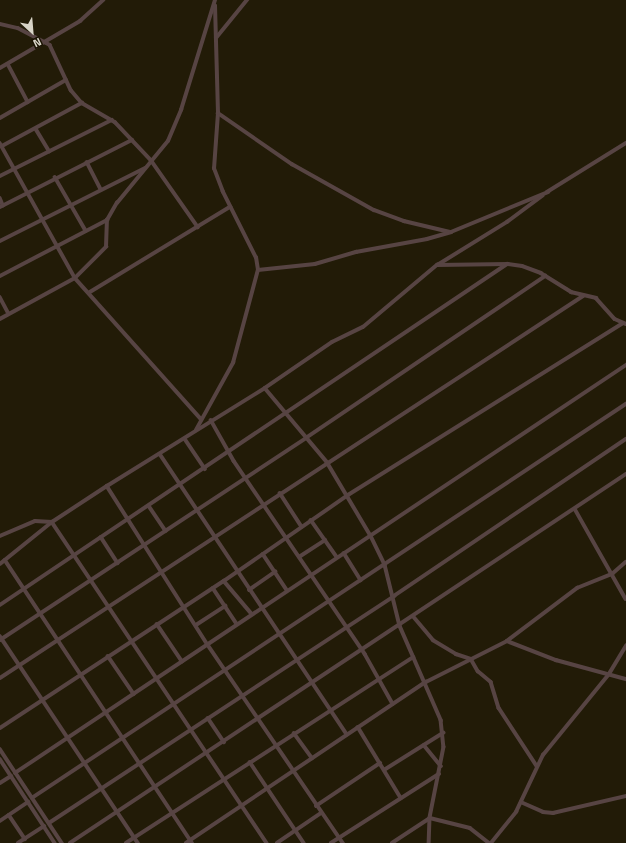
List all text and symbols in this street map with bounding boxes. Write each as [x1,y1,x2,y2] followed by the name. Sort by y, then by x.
[12,12,52,52] north arrow
[30,34,44,52] text: N

